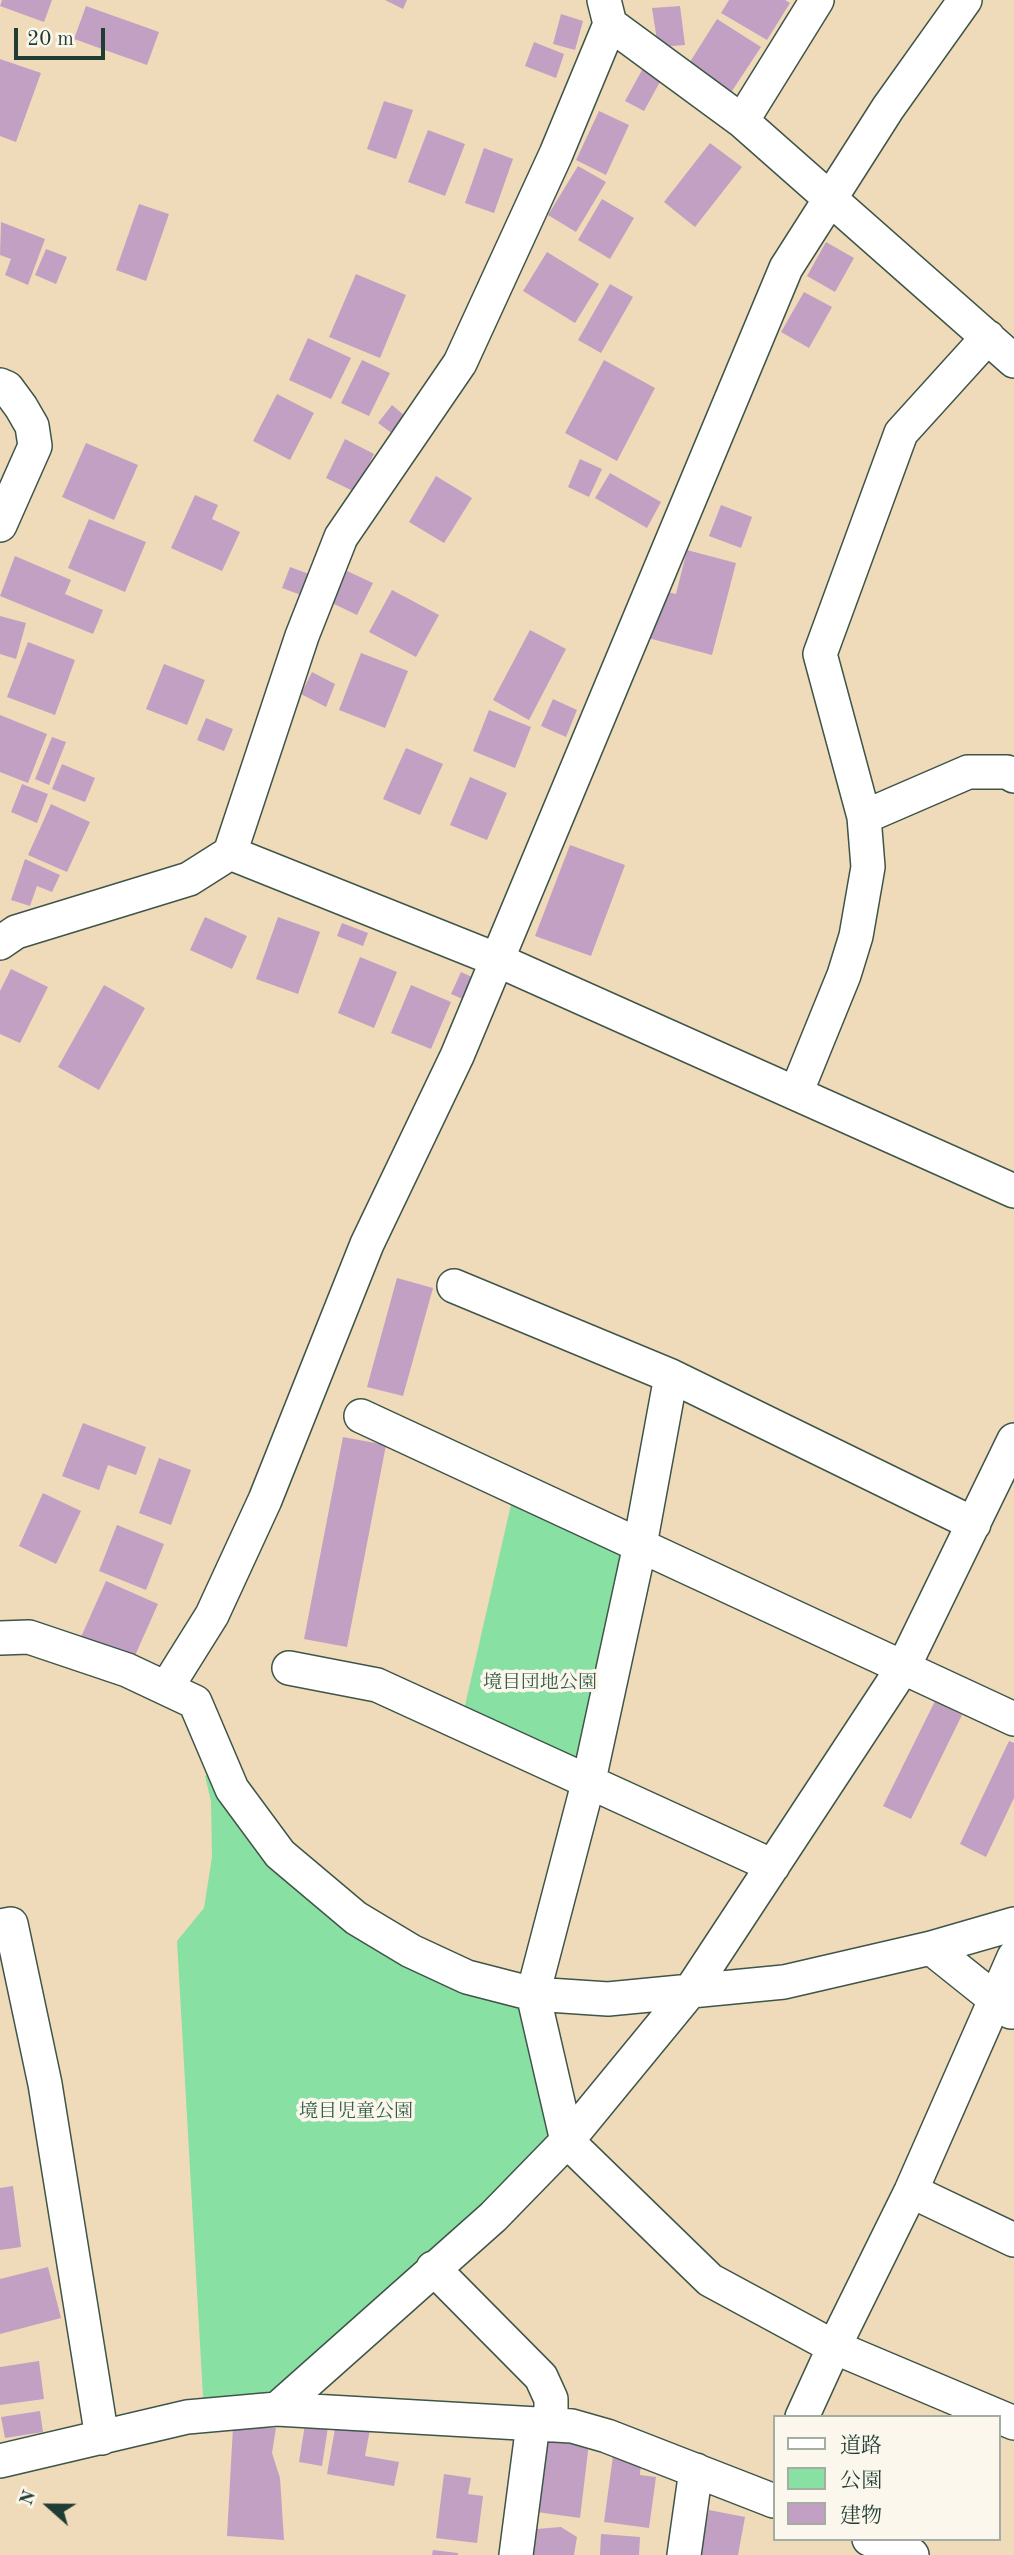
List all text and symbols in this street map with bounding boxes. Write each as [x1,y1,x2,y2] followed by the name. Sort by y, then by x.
[18,14,108,58] scale bar
[27,29,74,50] text: 20 m
[483,1672,597,1694] park label: 境目団地公園
[299,2101,413,2123] park label: 境目児童公園
[772,2415,1000,2541] legend
[840,2436,882,2457] text: 道路
[14,2471,84,2541] north arrow
[840,2471,882,2492] text: 公園
[17,2488,40,2508] text: N
[840,2506,882,2527] text: 建物

